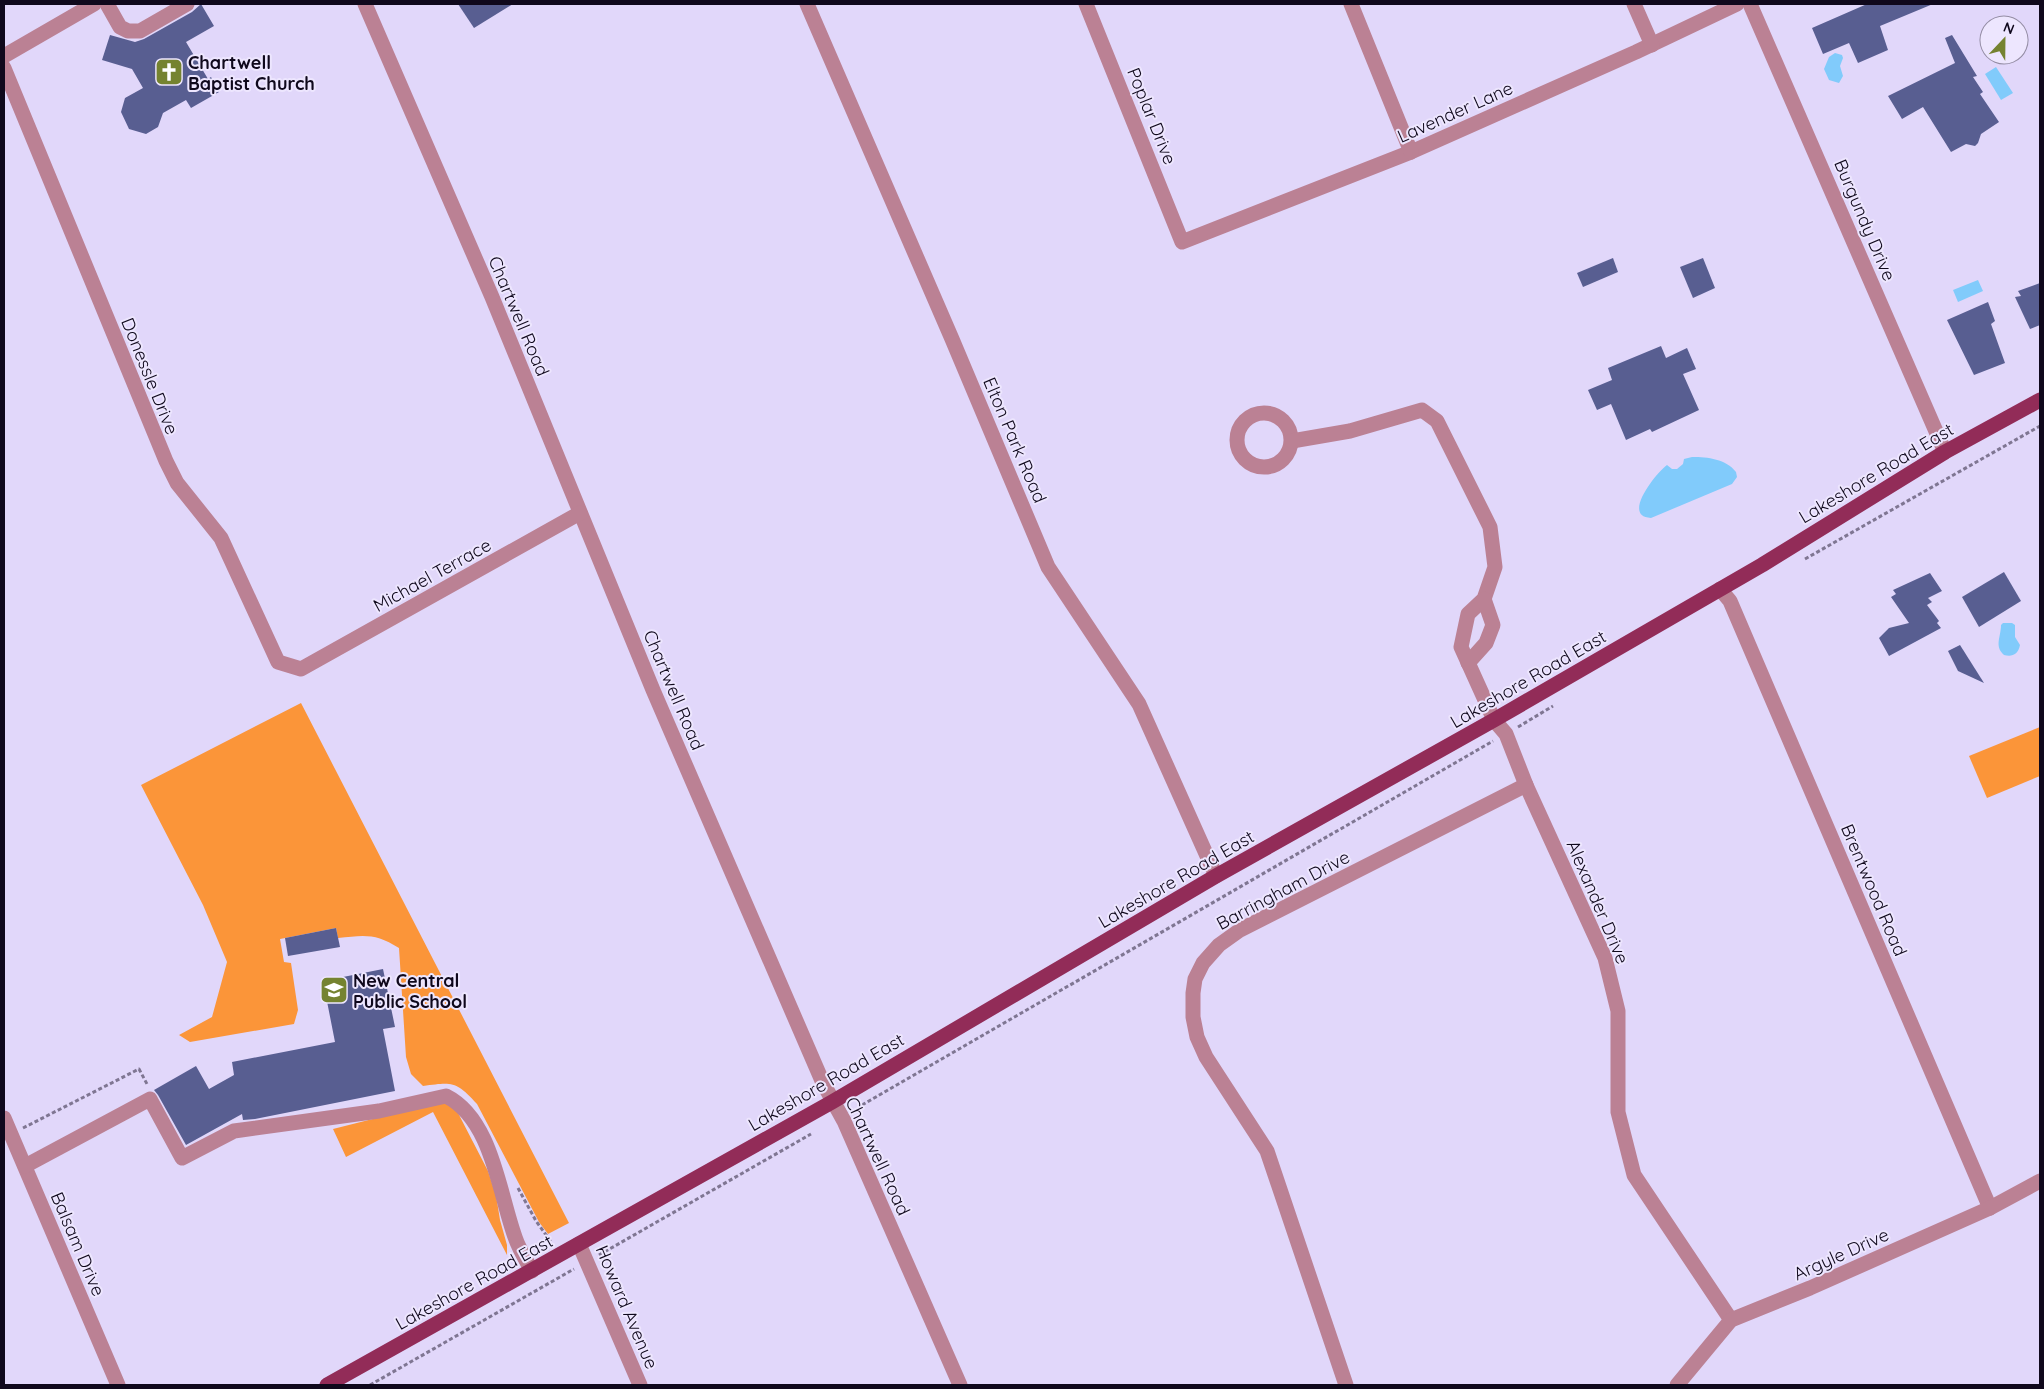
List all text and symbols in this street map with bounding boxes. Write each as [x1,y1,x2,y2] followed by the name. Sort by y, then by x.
[1979,15,2029,65] north arrow
[2001,18,2017,38] text: N
[188,51,315,95] place label: Chartwell Baptist Church
[154,57,184,87] church icon: Chartwell Baptist Church
[1122,64,1182,168] street label: Poplar Drive
[1394,76,1516,148] street label: Lavender Lane
[1829,156,1901,284] street label: Burgundy Drive
[483,253,555,379] street label: Chartwell Road
[116,314,184,438] street label: Donessle Drive
[978,374,1052,506] street label: Elton Park Road
[1795,418,1957,528] street label: Lakeshore Road East
[369,533,495,617] street label: Michael Terrace
[1446,625,1610,733] street label: Lakeshore Road East
[638,627,710,753] street label: Chartwell Road
[1836,820,1912,960] street label: Brentwood Road
[1094,825,1258,933] street label: Lakeshore Road East
[1562,837,1634,967] street label: Alexander Drive
[1212,845,1354,935] street label: Barringham Drive
[353,969,467,1013] place label: New Central Public School
[319,975,349,1005] school or university icon: New Central Public School
[744,1028,908,1136] street label: Lakeshore Road East
[840,1093,916,1219] street label: Chartwell Road
[46,1188,110,1300] street label: Balsam Drive
[1790,1223,1892,1285] street label: Argyle Drive
[391,1229,557,1335] street label: Lakeshore Road East
[591,1242,663,1372] street label: Howard Avenue

